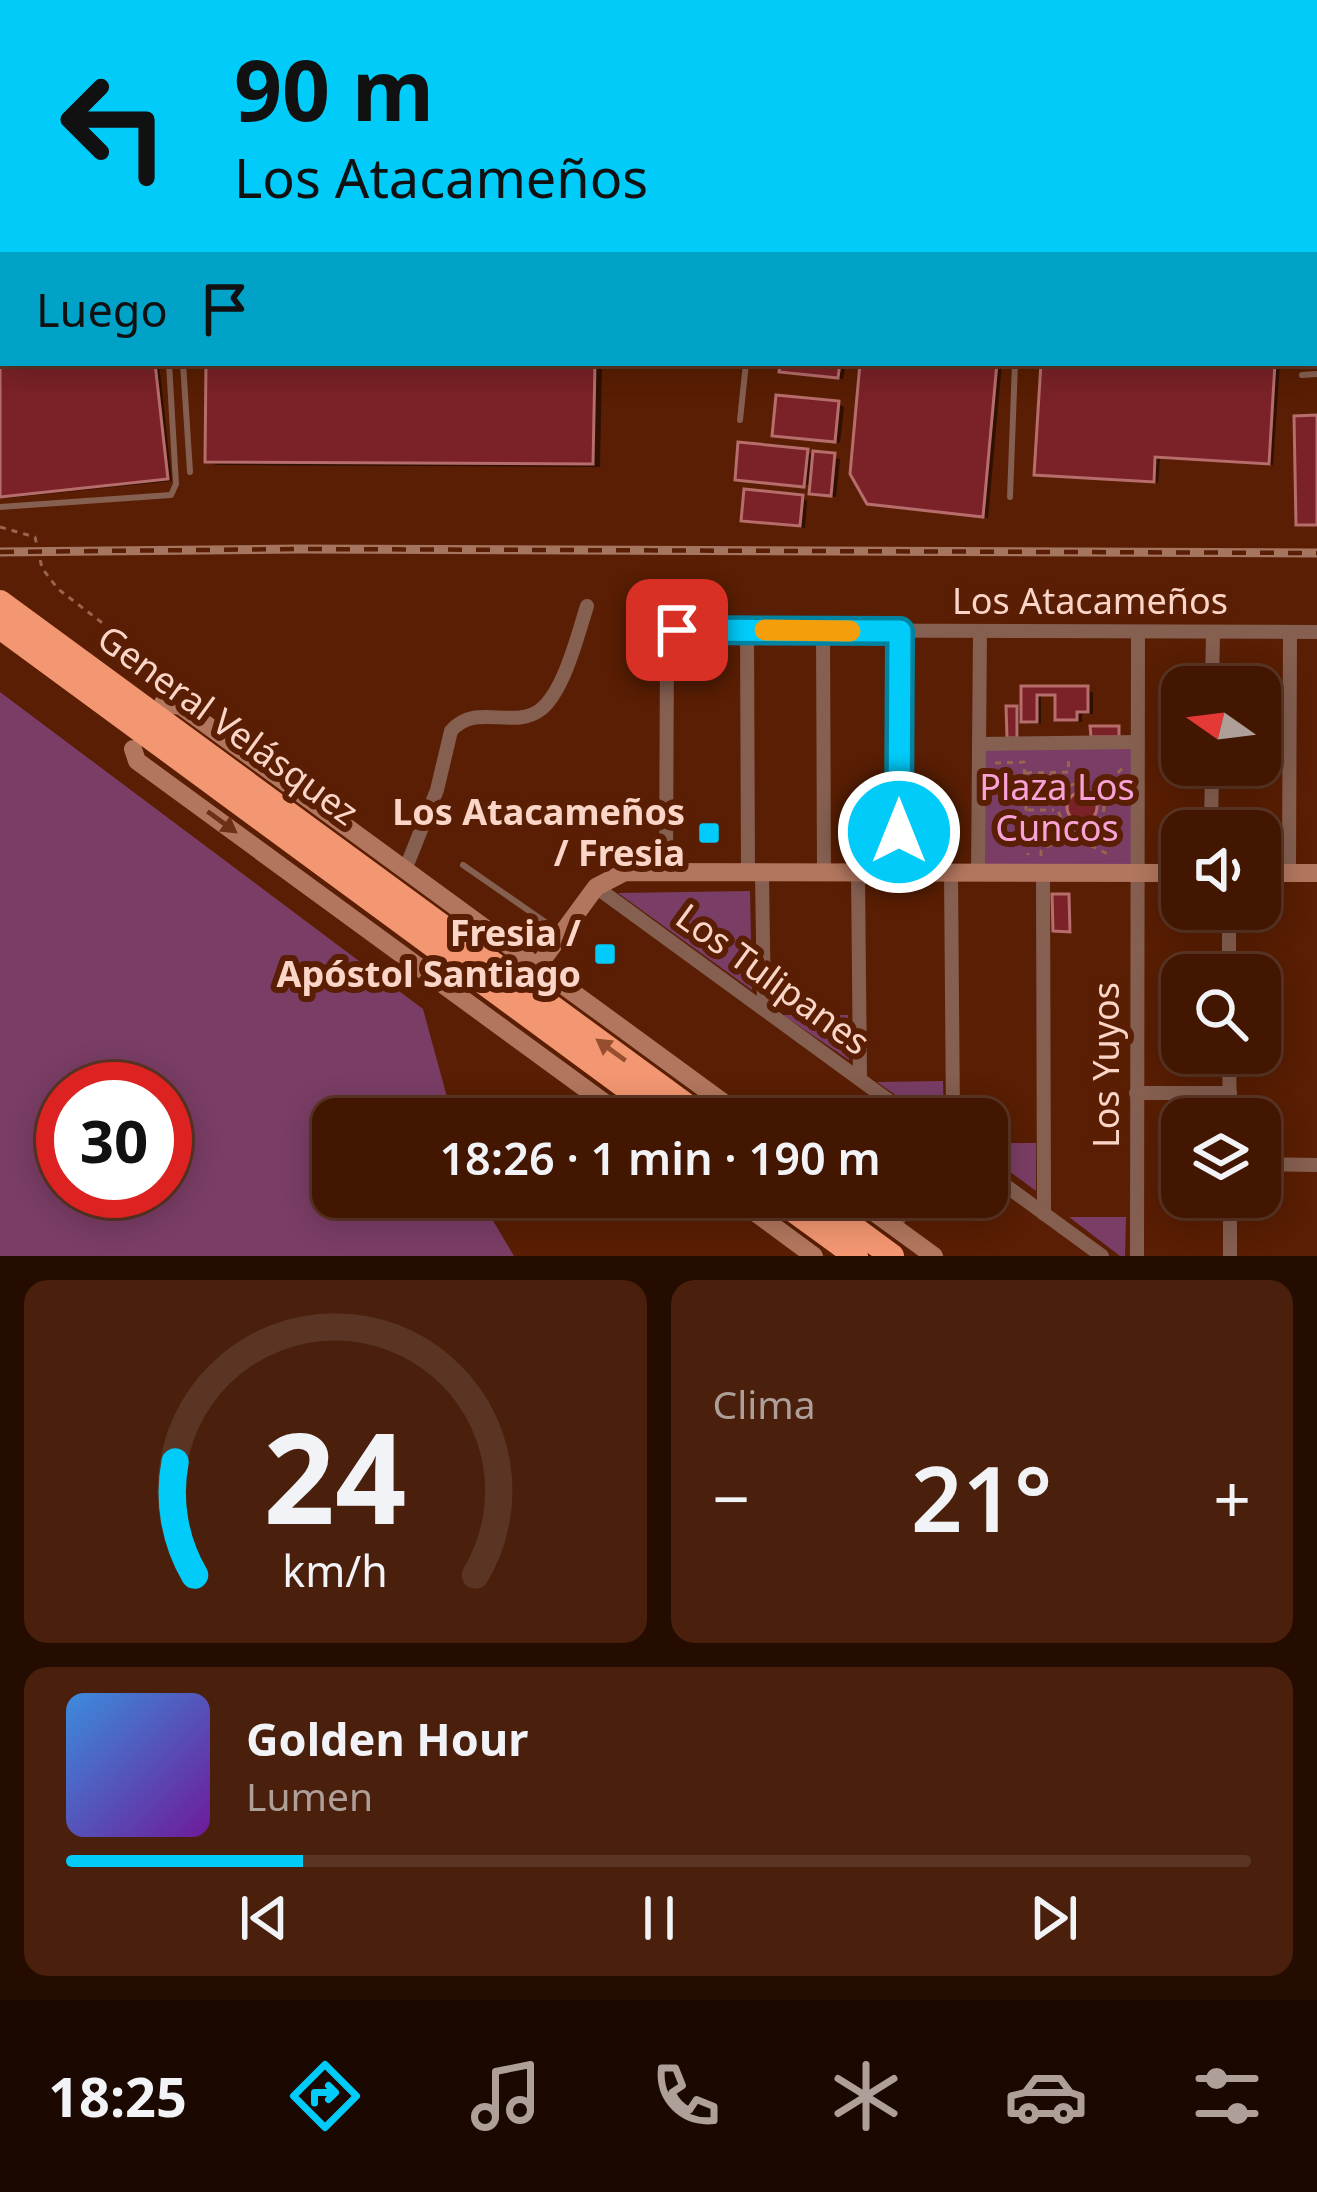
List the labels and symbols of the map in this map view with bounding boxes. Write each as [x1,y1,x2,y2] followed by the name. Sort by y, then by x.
[952,576,1228,625] street label: Los Atacameños
[626,579,728,681] pin
[88,613,369,836] street label: General Velásquez
[1161,666,1281,786] north arrow
[979,762,1135,852] park label: Plaza Los Cuncos
[836,769,962,895] position arrow
[392,787,685,877] place label: Los Atacameños / Fresia
[206,810,238,834] one-way arrow
[696,820,722,846] marker: Los Atacameños / Fresia
[666,892,880,1066] street label: Los Tulipanes
[277,908,581,998] place label: Fresia / Apóstol Santiago
[592,941,618,967] marker: Fresia / Apóstol Santiago
[1081,982,1130,1148] street label: Los Yuyos
[595,1039,627,1062] one-way arrow
[36,1062,192,1218] speed limit sign: 30

